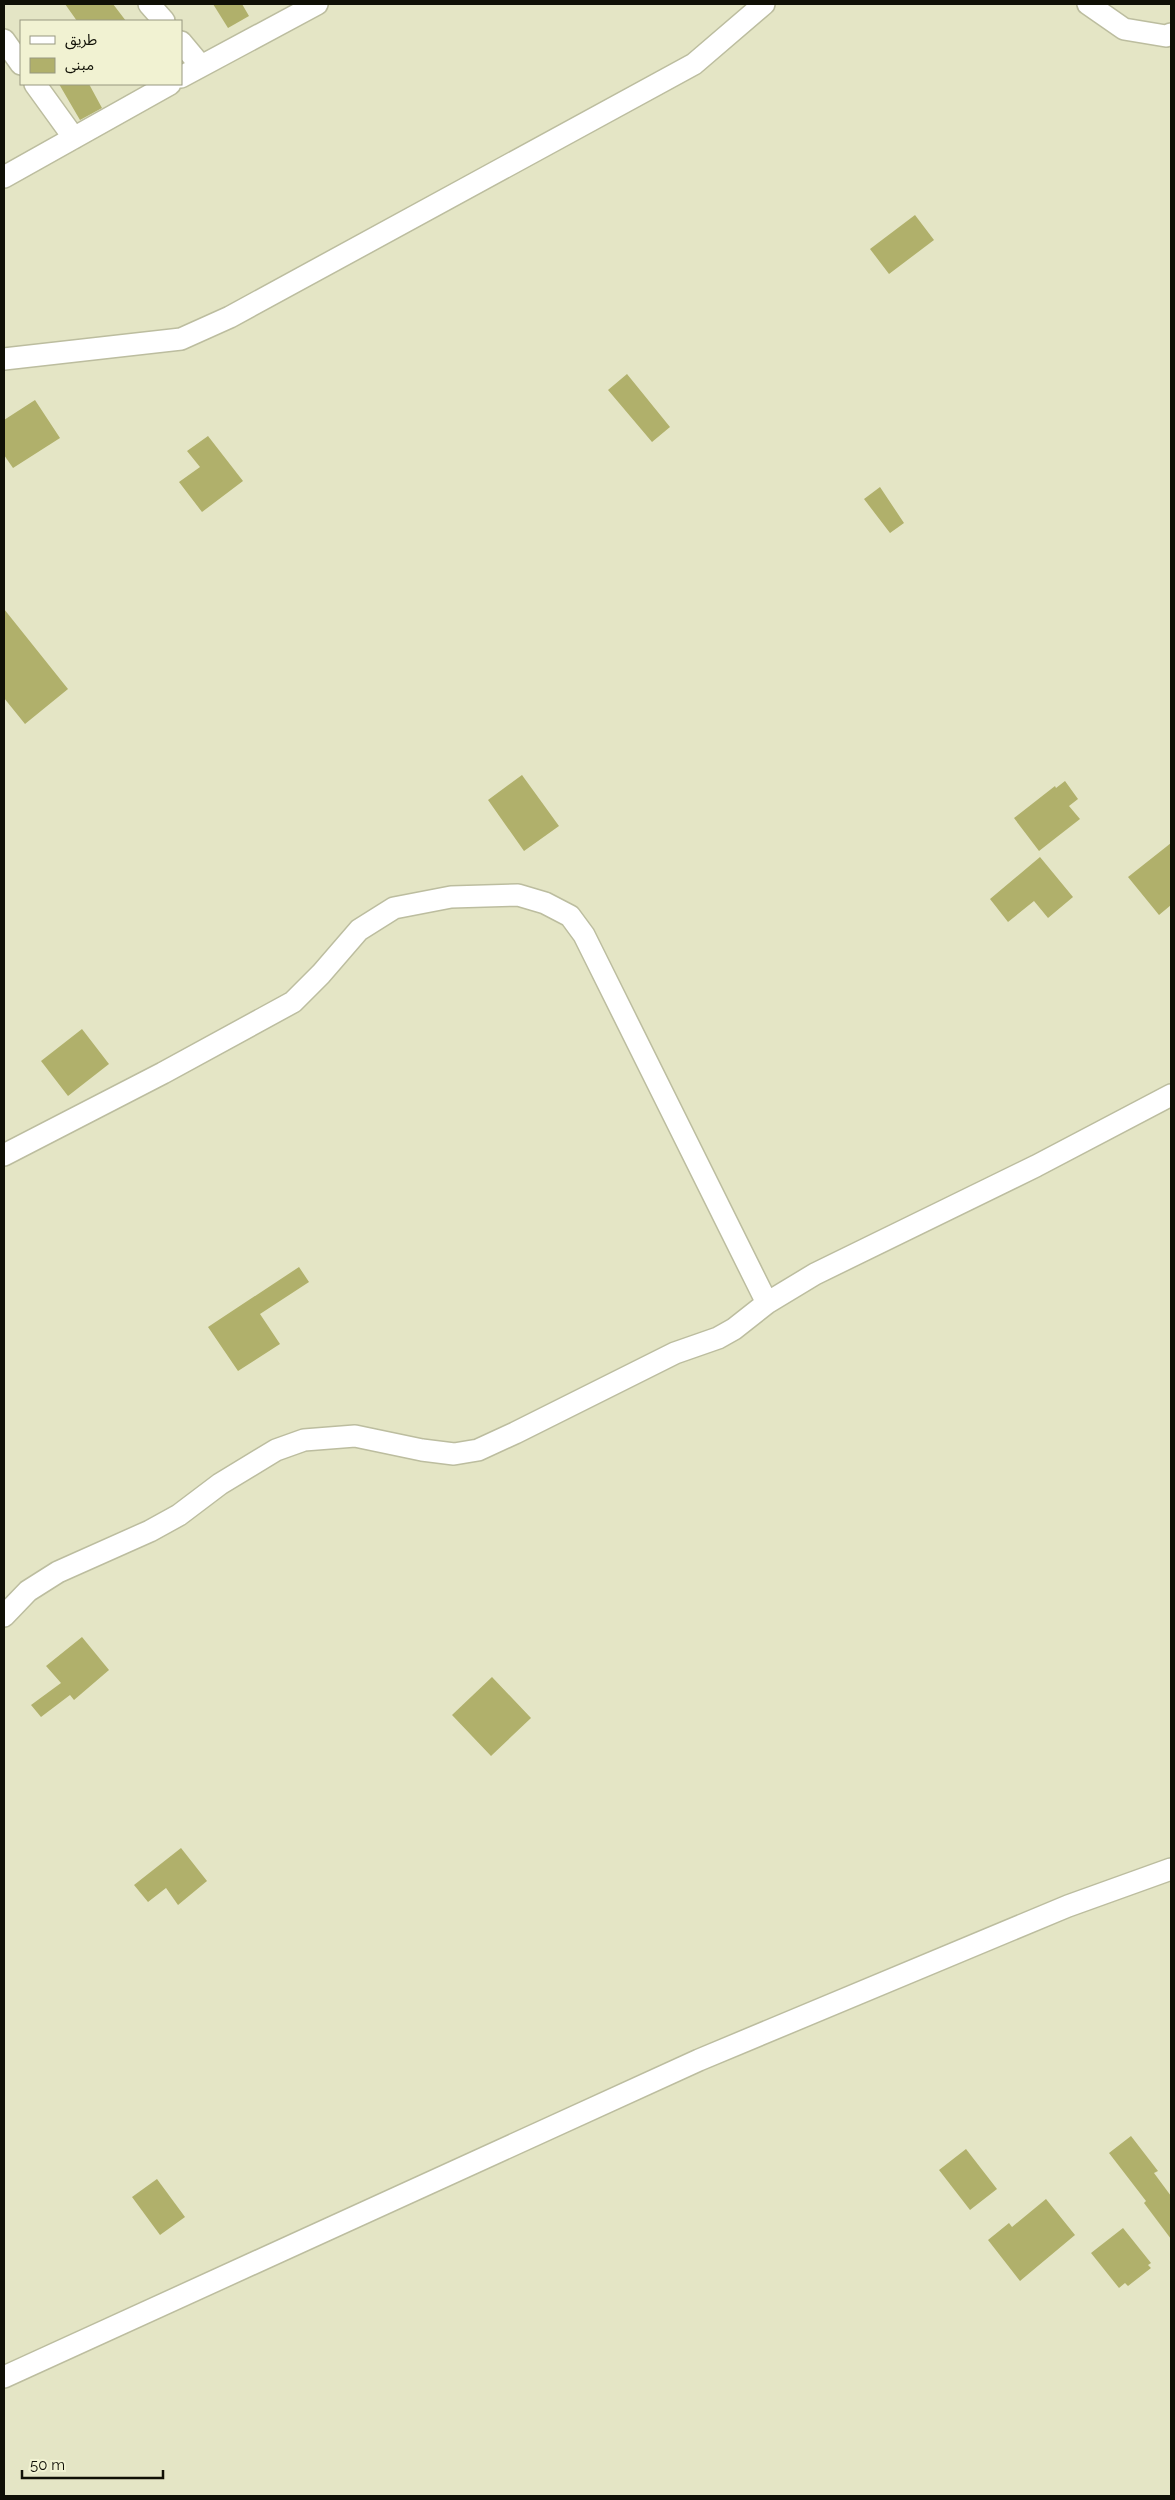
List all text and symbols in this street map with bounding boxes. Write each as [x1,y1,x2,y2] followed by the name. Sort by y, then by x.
[20,20,182,85] legend
[65,31,97,50] text: طريق
[65,56,94,74] text: مبنى
[22,2448,164,2480] scale bar
[30,2456,65,2474] text: 50 m

